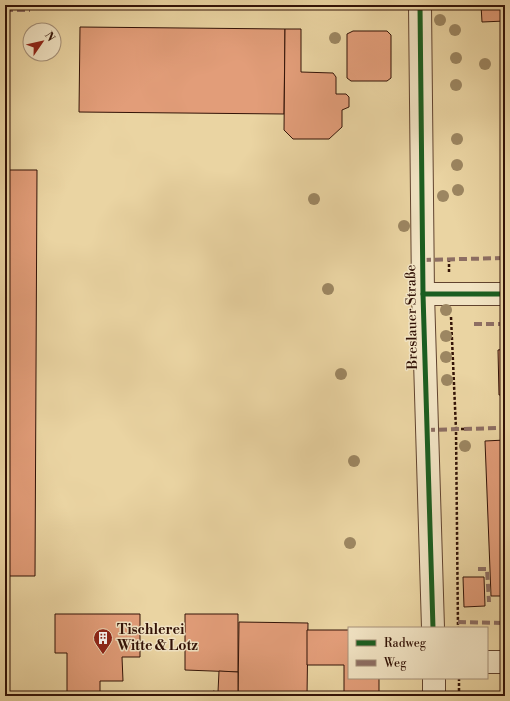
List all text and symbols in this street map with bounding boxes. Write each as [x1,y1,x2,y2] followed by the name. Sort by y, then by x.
[22,22,62,62] north arrow
[41,29,58,45] text: N
[402,264,422,371] street label: Breslauer Straße
[116,621,198,655] place label: Tischlerei Witte & Lotz
[92,627,114,655] building icon: Tischlerei Witte & Lotz
[348,627,488,679] legend
[384,636,427,651] text: Radweg
[383,656,407,671] text: Weg

